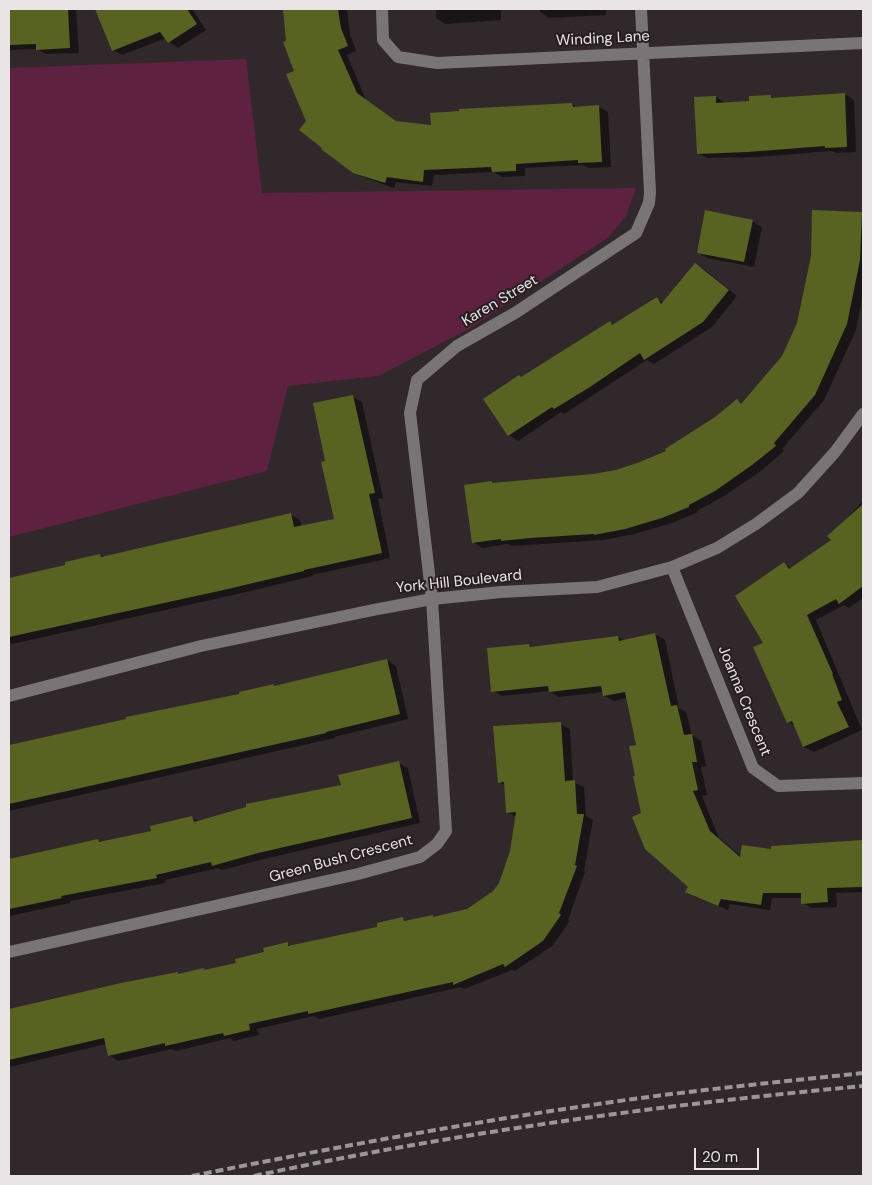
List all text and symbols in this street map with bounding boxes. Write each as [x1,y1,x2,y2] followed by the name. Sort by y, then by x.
[556,28,650,50] street label: Winding Lane
[459,271,541,331] street label: Karen Street
[395,566,523,598] street label: York Hill Boulevard
[714,643,774,759] street label: Joanna Crescent
[267,831,415,887] street label: Green Bush Crescent
[697,1138,762,1170] scale bar
[702,1147,738,1167] text: 20 m

